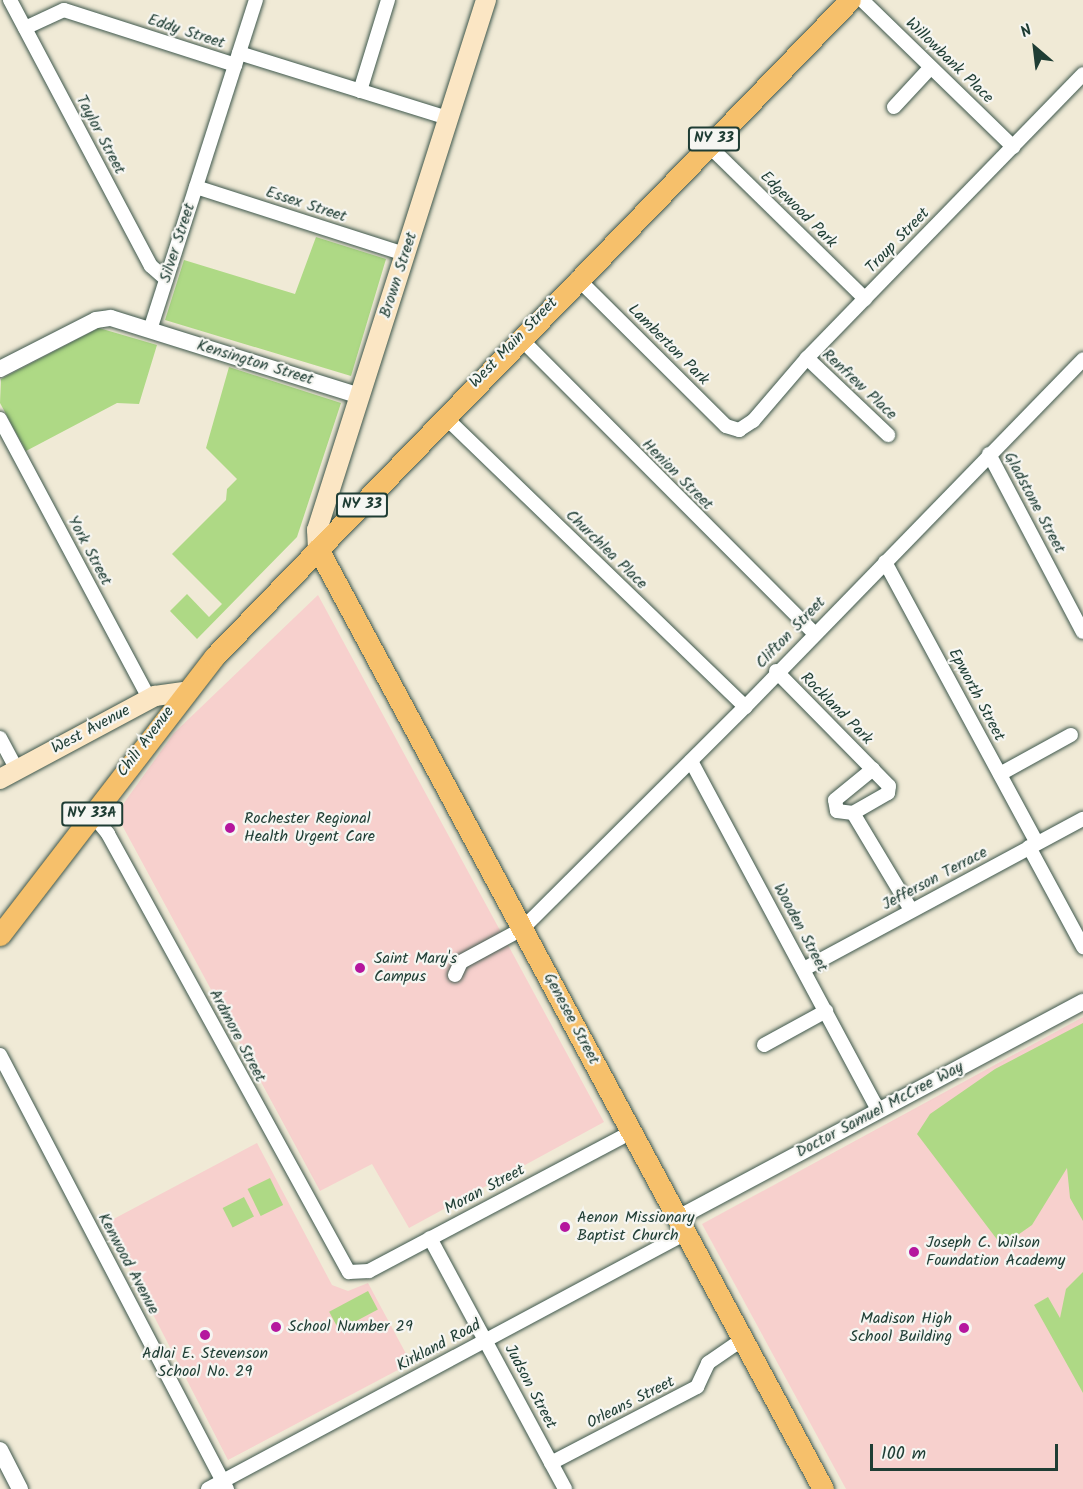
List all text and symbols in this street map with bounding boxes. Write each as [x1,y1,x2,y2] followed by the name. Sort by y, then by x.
[145,11,227,53] street label: Eddy Street
[901,14,997,108] street label: Willowbank Place
[1005,18,1065,78] north arrow
[1016,18,1037,45] text: N
[71,92,129,178] street label: Taylor Street
[687,127,741,151] road number: NY 33
[756,168,840,252] street label: Edgewood Park
[263,183,349,227] street label: Essex Street
[156,201,200,285] street label: Silver Street
[862,204,934,278] street label: Troup Street
[376,230,422,320] street label: Brown Street
[466,294,562,392] street label: West Main Street
[623,300,713,390] street label: Lamberton Park
[194,336,316,390] street label: Kensington Street
[818,346,900,424] street label: Renfrew Place
[637,435,717,515] street label: Henion Street
[999,449,1069,557] street label: Gladstone Street
[335,493,389,517] road number: NY 33
[561,506,651,594] street label: Churchlea Place
[63,513,115,589] street label: York Street
[752,593,830,673] street label: Clifton Street
[944,645,1008,745] street label: Epworth Street
[796,669,876,749] street label: Rockland Park
[48,701,134,759] street label: West Avenue
[113,703,179,781] street label: Chili Avenue
[60,802,124,826] road number: NY 33A
[244,809,375,847] place label: Rochester Regional Health Urgent Care
[221,819,239,837] marker: Rochester Regional Health Urgent Care
[879,843,991,915] street label: Jefferson Terrace
[769,880,831,976] street label: Wooden Street
[374,949,457,987] place label: Saint Mary's Campus
[351,959,369,977] marker: Saint Mary's Campus
[539,970,603,1068] street label: Genesee Street
[204,986,270,1086] street label: Ardmore Street
[793,1058,967,1162] street label: Doctor Samuel McCree Way
[442,1161,528,1219] street label: Moran Street
[577,1208,695,1246] place label: Aenon Missionary Baptist Church
[93,1210,163,1318] street label: Kenwood Avenue
[558,1220,572,1234] marker: Aenon Missionary Baptist Church
[926,1233,1065,1271] place label: Joseph C. Wilson Foundation Academy
[907,1245,921,1259] marker: Joseph C. Wilson Foundation Academy
[849,1309,952,1347] place label: Madison High School Building
[394,1316,484,1376] street label: Kirkland Road
[288,1317,413,1337] place label: School Number 29
[269,1320,283,1334] marker: School Number 29
[957,1321,971,1335] marker: Madison High School Building
[198,1328,212,1342] marker: Adlai E. Stevenson School No. 29
[500,1342,560,1432] street label: Judson Street
[142,1344,268,1382] place label: Adlai E. Stevenson School No. 29
[584,1373,678,1433] street label: Orleans Street
[873,1432,1060,1470] scale bar
[881,1440,926,1469] text: 100 m

